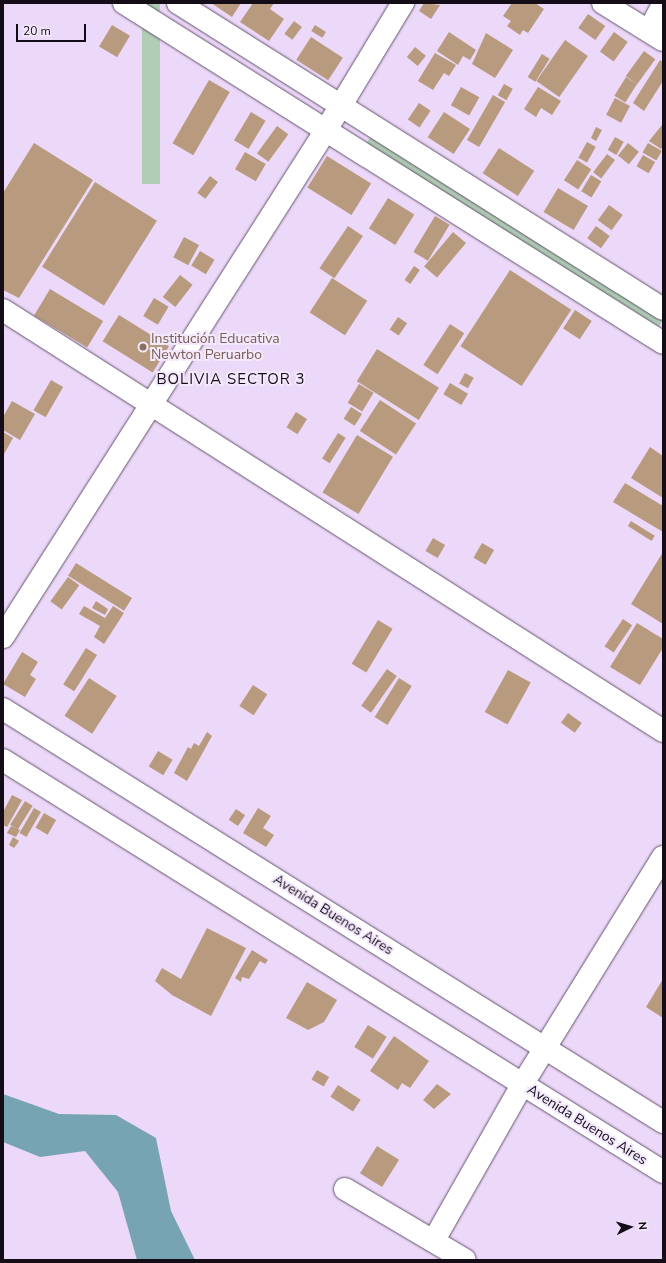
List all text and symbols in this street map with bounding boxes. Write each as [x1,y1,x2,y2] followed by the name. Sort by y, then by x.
[18,16,88,42] scale bar
[23,23,51,39] text: 20 m
[151,331,280,364] place label: Institución Educativa Newton Peruarbo
[138,342,148,352] marker: Institución Educativa Newton Peruarbo
[156,371,306,389] district label: BOLIVIA SECTOR 3
[270,871,396,959] street label: Avenida Buenos Aires
[524,1081,650,1169] street label: Avenida Buenos Aires
[610,1207,650,1247] north arrow
[635,1221,650,1231] text: N

